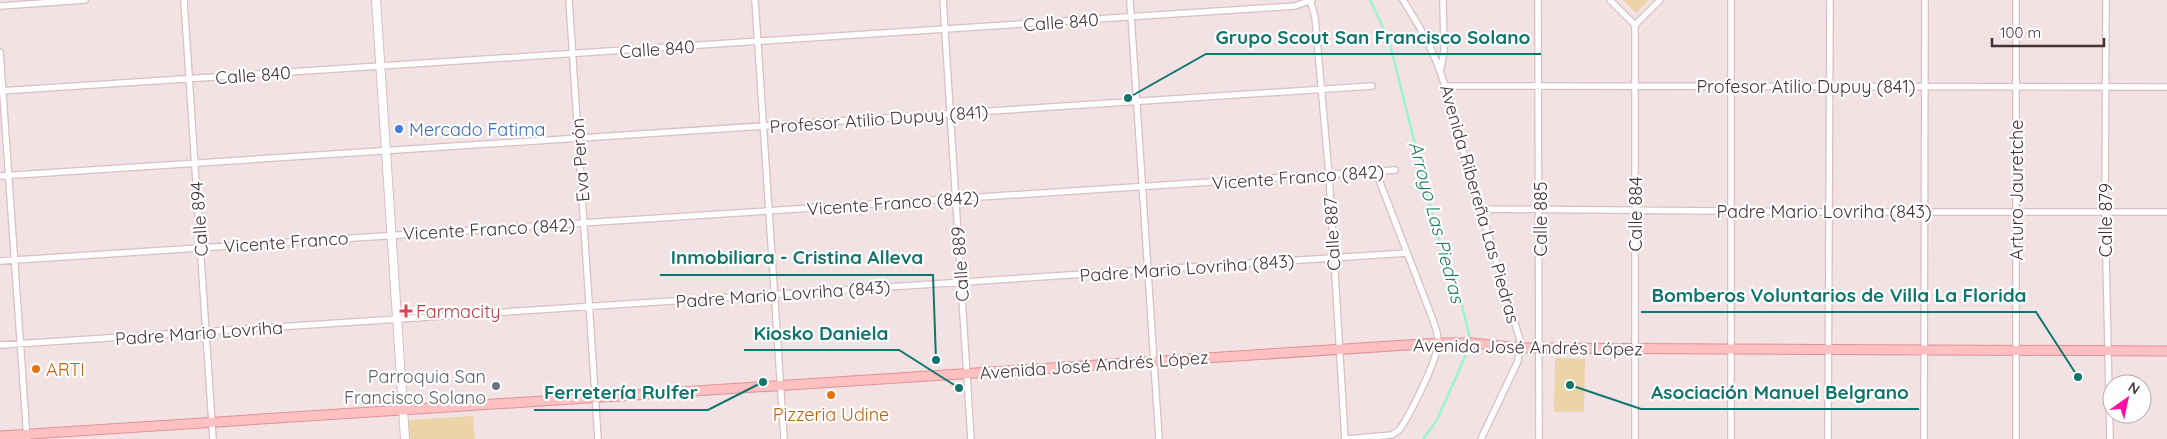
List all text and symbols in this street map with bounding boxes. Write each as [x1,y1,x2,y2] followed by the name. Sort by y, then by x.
[1022,8,1100,36] street label: Calle 840
[1992,15,2104,47] scale bar
[1206,20,1541,54] callout: Grupo Scout San Francisco Solano
[2000,23,2041,42] text: 100 m
[1216,25,1531,49] text: Grupo Scout San Francisco Solano
[618,35,696,63] street label: Calle 840
[214,61,292,89] street label: Calle 840
[1696,75,1916,98] street label: Profesor Atilio Dupuy (841)
[1435,82,1525,326] street label: Avenida Ribereña Las Piedras
[769,100,989,138] street label: Profesor Atilio Dupuy (841)
[566,117,594,203] street label: Eva Perón
[409,118,546,141] place label: Mercado Fatima
[2005,120,2028,260] street label: Arturo Jauretche
[393,123,405,135] marker: Mercado Fatima
[1404,139,1470,306] water label: Arroyo Las Piedras
[1211,160,1385,194] street label: Vicente Franco (842)
[1624,177,1647,251] street label: Calle 884
[185,181,213,257] street label: Calle 894
[1529,181,1552,257] street label: Calle 885
[2094,183,2117,257] street label: Calle 879
[806,186,980,220] street label: Vicente Franco (842)
[1319,196,1345,272] street label: Calle 887
[1716,200,1932,223] street label: Padre Mario Lovriha (843)
[402,213,576,245] street label: Vicente Franco (842)
[223,226,349,258] street label: Vicente Franco
[946,226,974,302] street label: Calle 889
[660,241,933,275] callout: Inmobiliara - Cristina Alleva
[671,245,923,269] text: Inmobiliara - Cristina Alleva
[1079,249,1295,287] street label: Padre Mario Lovriha (843)
[675,275,891,313] street label: Padre Mario Lovriha (843)
[1641,278,2036,312] callout: Bomberos Voluntarios de Villa La Florida
[1651,283,2027,307] text: Bomberos Voluntarios de Villa La Florida
[416,300,501,323] place label: Farmacity
[400,305,412,317] marker: Farmacity
[114,316,284,350] street label: Padre Mario Lovriha
[744,316,899,350] callout: Kiosko Daniela
[753,321,889,345] text: Kiosko Daniela
[1413,333,1643,361] street label: Avenida José Andrés López
[979,346,1209,384] street label: Avenida José Andrés López
[46,358,85,381] place label: ARTI
[30,363,42,375] marker: ARTI
[344,365,486,409] place label: Parroquia San Francisco Solano
[2102,374,2152,424] north arrow
[1641,375,1919,409] callout: Asociación Manuel Belgrano
[534,376,708,410] callout: Ferretería Rulfer
[2125,378,2143,398] text: N
[490,380,502,392] marker: Parroquia San Francisco Solano
[544,380,698,404] text: Ferretería Rulfer
[1651,380,1909,404] text: Asociación Manuel Belgrano
[825,389,837,401] marker: Pizzeria Udine
[773,403,889,426] place label: Pizzeria Udine

